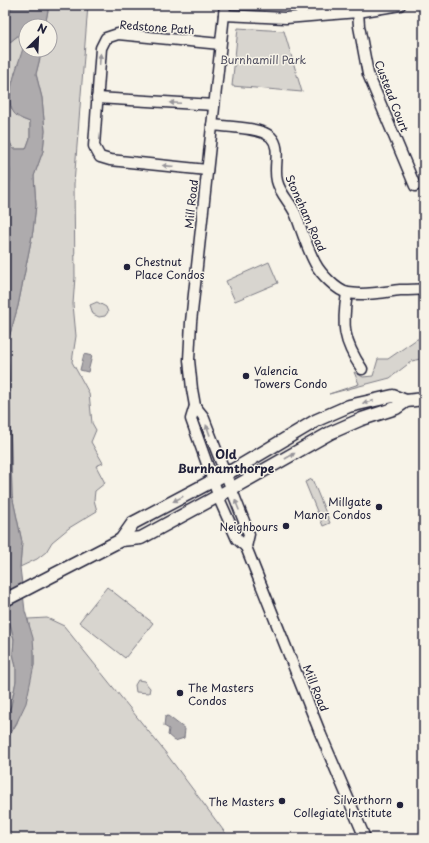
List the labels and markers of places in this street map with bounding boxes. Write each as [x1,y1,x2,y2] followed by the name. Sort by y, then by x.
[135,253,205,283] place label: Chestnut Place Condos
[122,262,132,272] marker: Chestnut Place Condos
[254,362,327,392] place label: Valencia Towers Condo
[241,371,251,381] marker: Valencia Towers Condo
[294,493,371,523] place label: Millgate Manor Condos
[374,502,384,512] marker: Millgate Manor Condos
[219,518,278,535] place label: Neighbours
[281,521,291,531] marker: Neighbours
[188,679,254,709] place label: The Masters Condos
[175,688,185,698] marker: The Masters Condos
[293,791,392,821] place label: Silverthorn Collegiate Institute
[208,793,274,810] place label: The Masters
[277,796,287,806] marker: The Masters
[395,800,405,810] marker: Silverthorn Collegiate Institute

